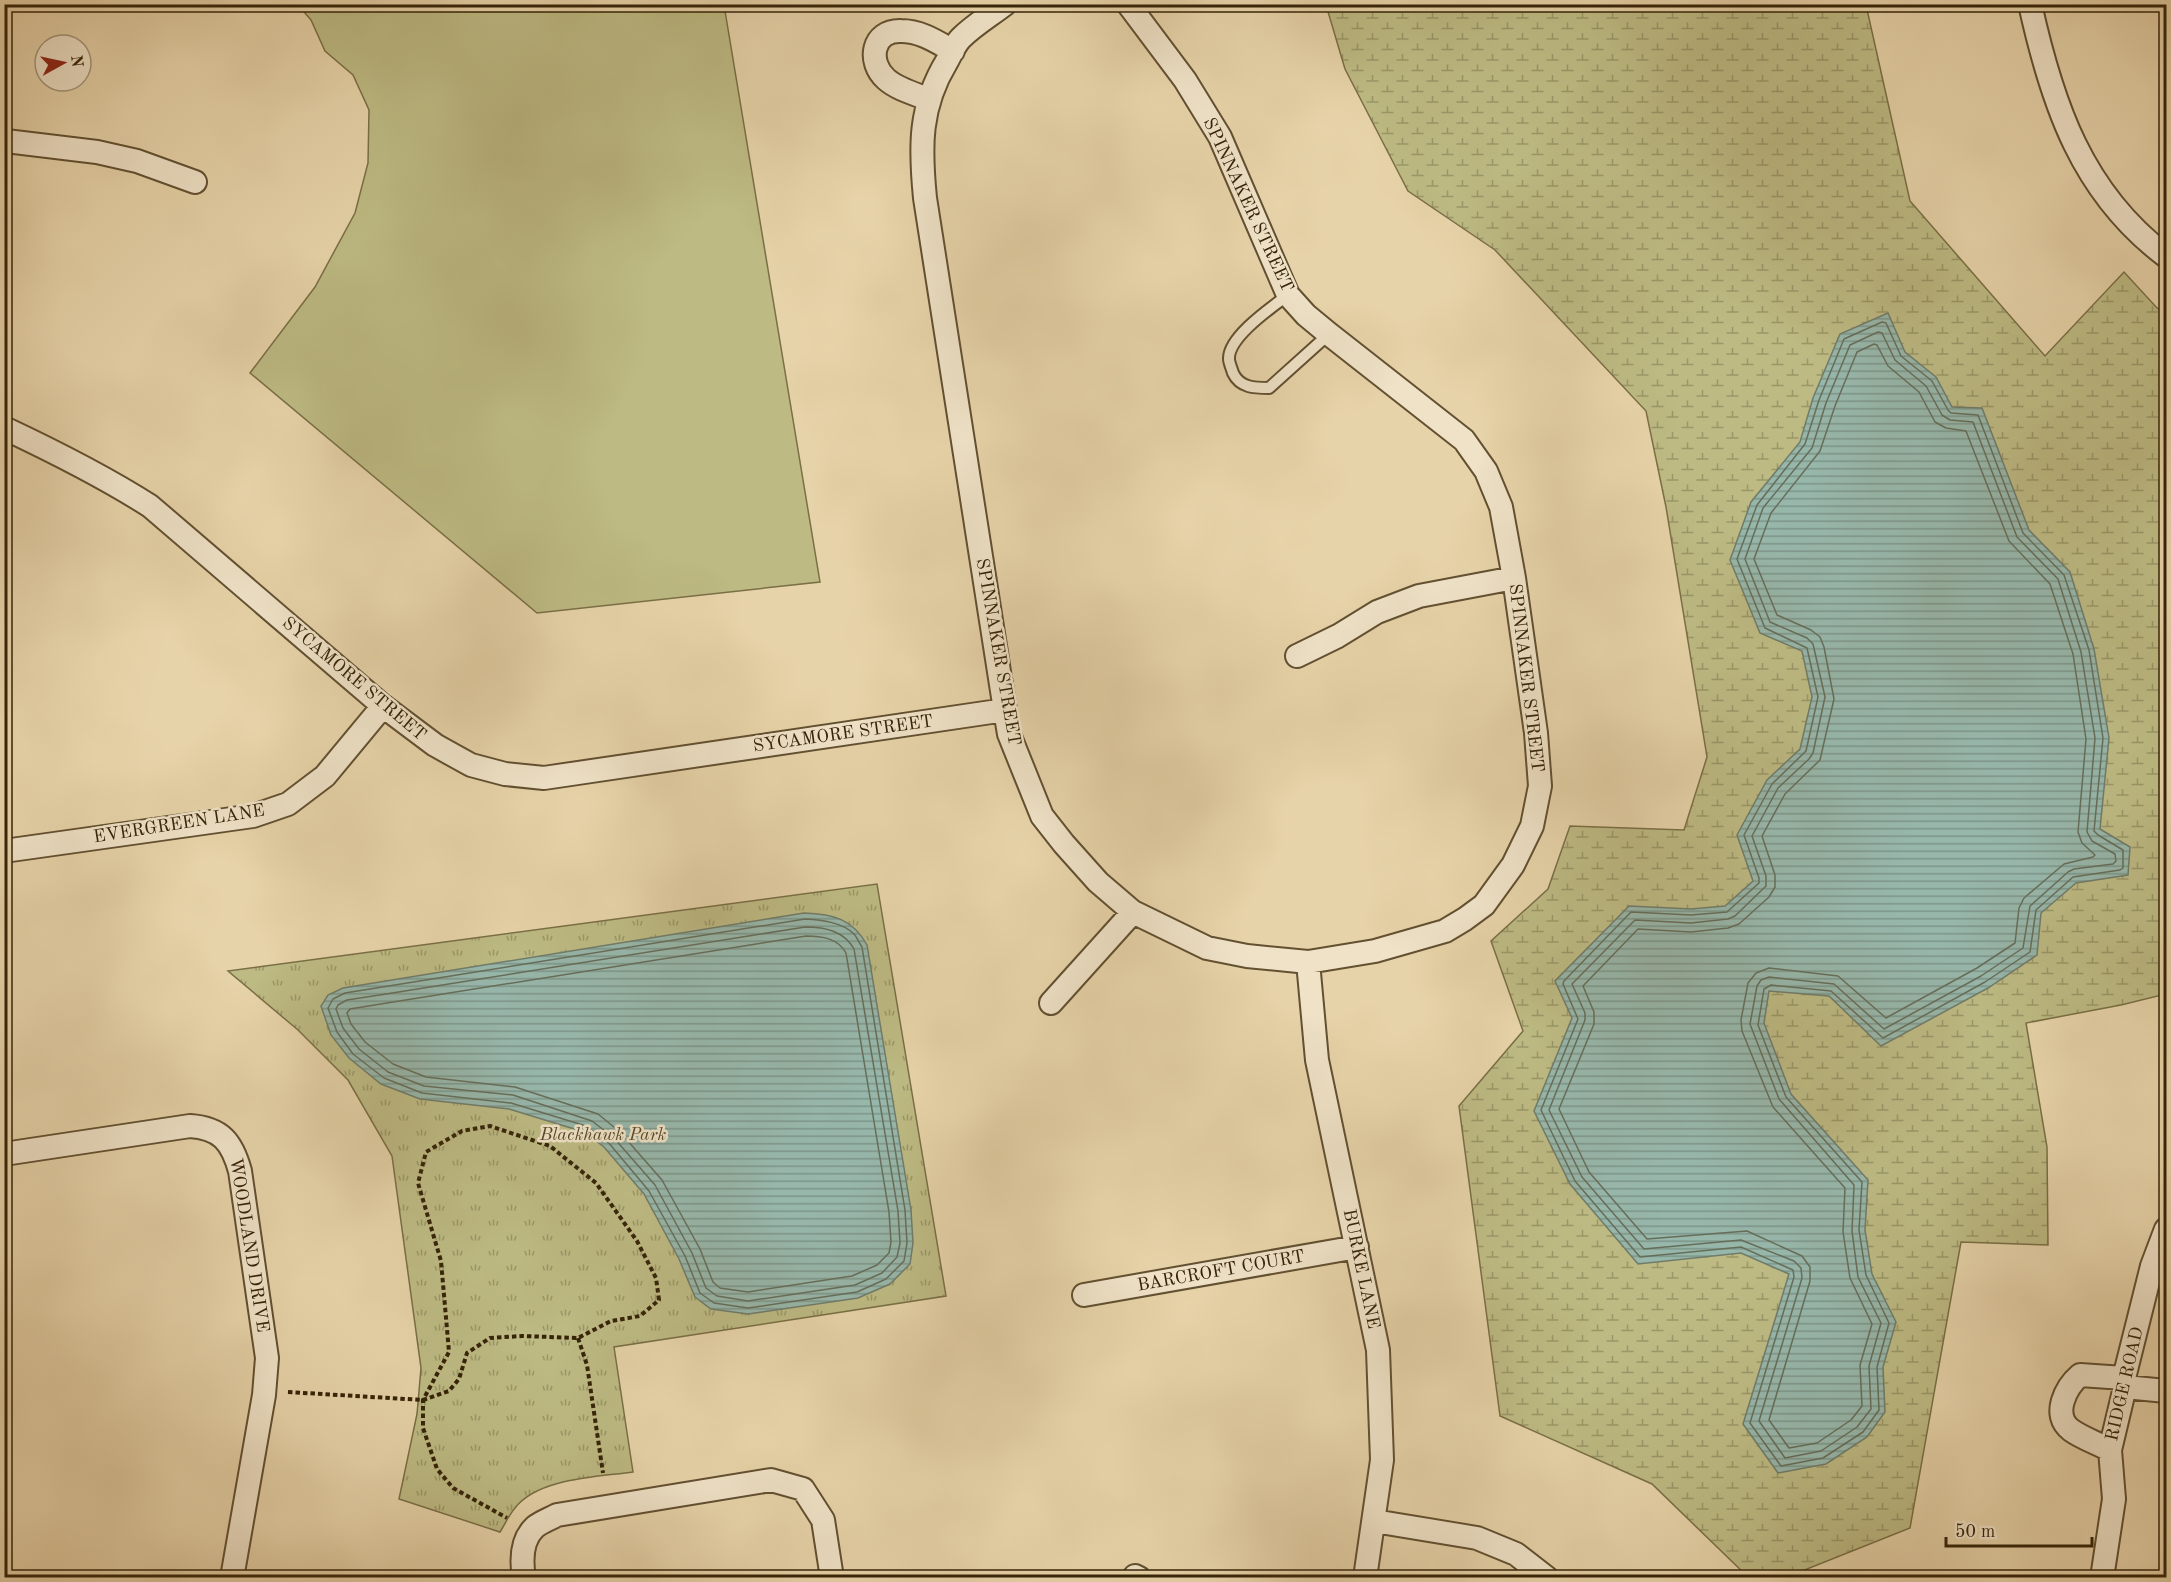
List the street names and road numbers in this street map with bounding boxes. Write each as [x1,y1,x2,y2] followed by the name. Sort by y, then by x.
[1200,115,1296,295] street label: SPINNAKER STREET
[973,557,1023,747] street label: SPINNAKER STREET
[1505,583,1547,773] street label: SPINNAKER STREET
[279,614,429,744] street label: SYCAMORE STREET
[752,712,934,756] street label: SYCAMORE STREET
[92,802,266,846] street label: EVERGREEN LANE
[226,1156,272,1334] street label: WOODLAND DRIVE
[1340,1207,1382,1331] street label: BURKE LANE
[1136,1247,1306,1295] street label: BARCROFT COURT
[2103,1325,2147,1443] street label: RIDGE ROAD

